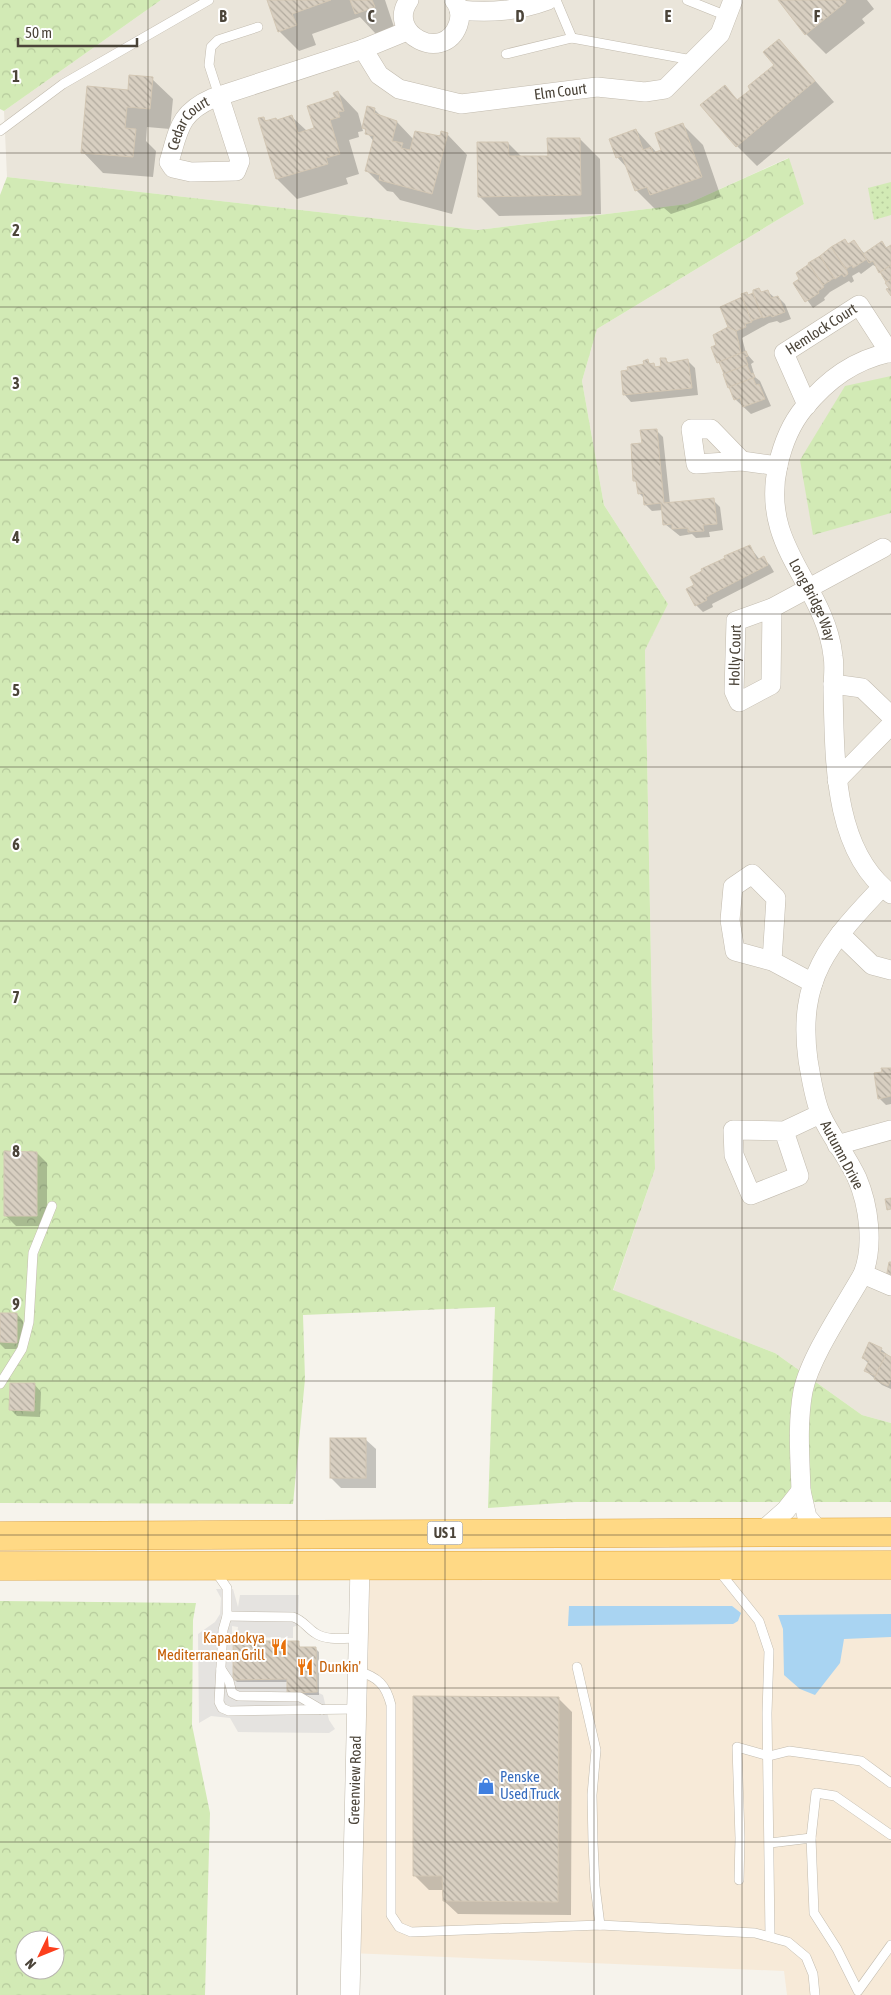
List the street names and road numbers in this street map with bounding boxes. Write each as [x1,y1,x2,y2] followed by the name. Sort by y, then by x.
[533,79,588,103] street label: Elm Court
[164,92,212,152] street label: Cedar Court
[782,300,860,358] street label: Hemlock Court
[786,556,839,643] street label: Long Bridge Way
[725,624,744,686] street label: Holly Court
[817,1117,868,1192] street label: Autumn Drive
[428,1522,462,1545] road number: US 1
[345,1735,364,1825] street label: Greenview Road

